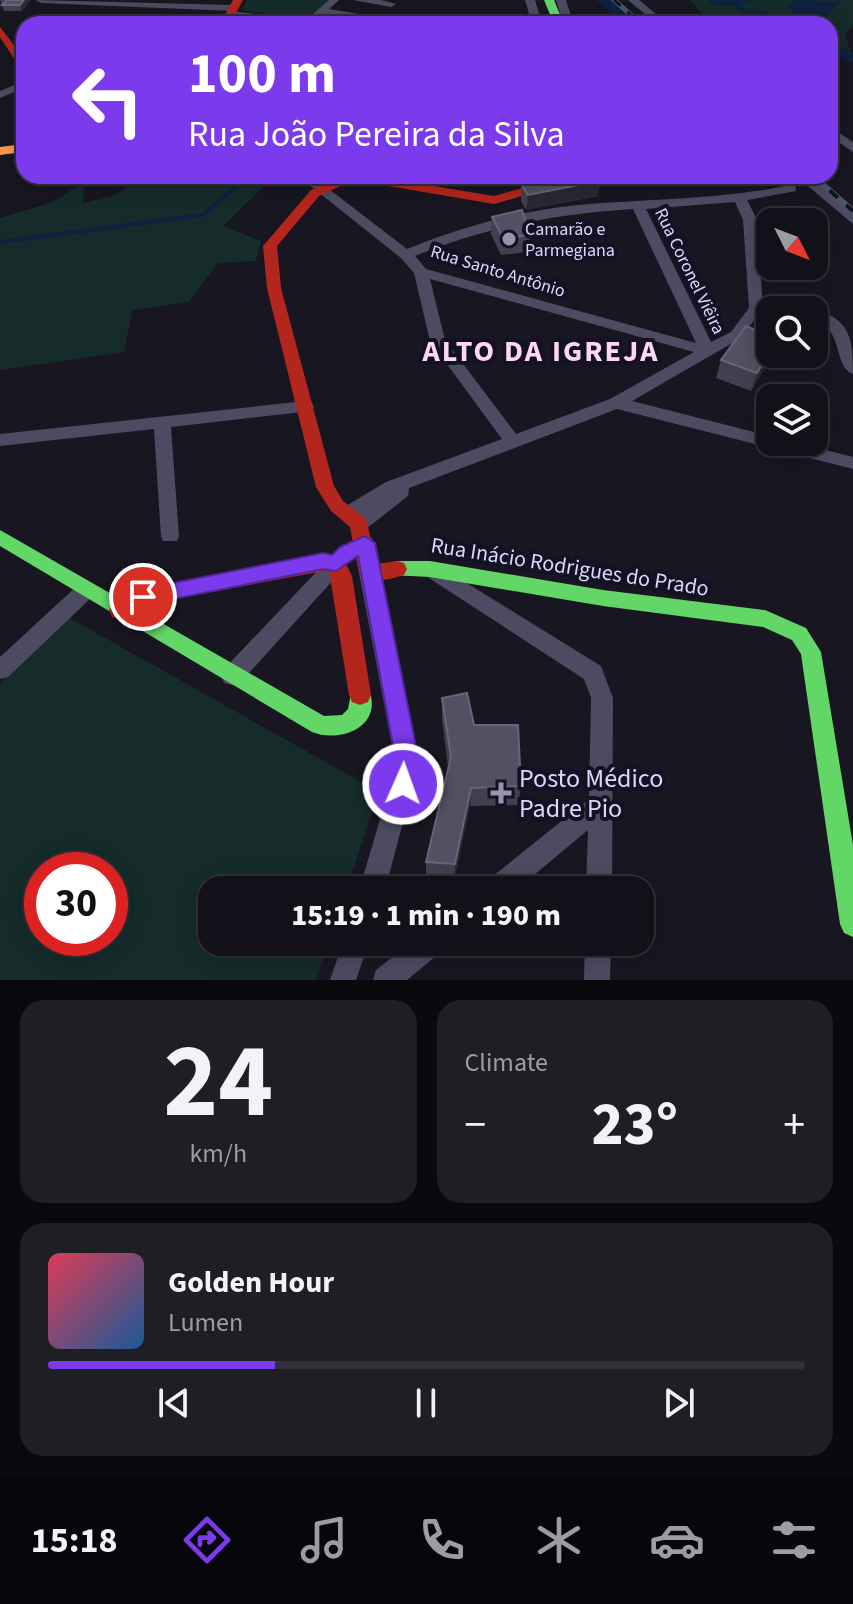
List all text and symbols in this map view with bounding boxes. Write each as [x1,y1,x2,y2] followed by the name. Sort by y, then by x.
[188,35,336,114] text: 100 m
[56,48,160,152] icon: left
[188,109,565,160] text: Rua João Pereira da Silva
[648,204,731,338] street label: Rua Coronel Viêira
[756,208,828,280] north arrow
[756,208,828,456] map controls
[525,217,615,263] place label: Camarão e Parmegiana
[500,230,518,248] marker: Camarão e Parmegiana
[427,239,568,304] street label: Rua Santo Antônio
[756,296,828,368] button: search
[422,330,659,373] district label: ALTO DA IGREJA
[756,384,828,456] button: layers
[429,529,711,605] street label: Rua Inácio Rodrigues do Prado
[109,563,177,631] pin
[121,575,165,619] icon: arrive
[361,742,445,826] position arrow
[519,760,663,827] place label: Posto Médico Padre Pio
[490,782,512,804] marker: Posto Médico Padre Pio
[24,852,128,956] speed limit sign: 30
[291,894,561,937] text: 15:19 · 1 min · 190 m
[163,1009,273,1157] text: 24
[465,1044,548,1081] text: Climate
[592,1083,678,1168] text: 23°
[465,1094,486,1157] text: −
[783,1094,805,1157] text: +
[189,1135,247,1172] text: km/h
[168,1261,334,1304] text: Golden Hour
[168,1304,243,1341] text: Lumen
[152,1381,196,1425] icon: previous
[404,1381,448,1425] icon: pause
[657,1381,701,1425] icon: next
[179,1512,235,1568] icon: directions
[296,1512,352,1568] icon: music
[414,1512,470,1568] icon: phone
[531,1512,587,1568] icon: climate
[649,1512,705,1568] icon: car
[766,1512,822,1568] icon: filters
[31,1515,118,1566] text: 15:18

